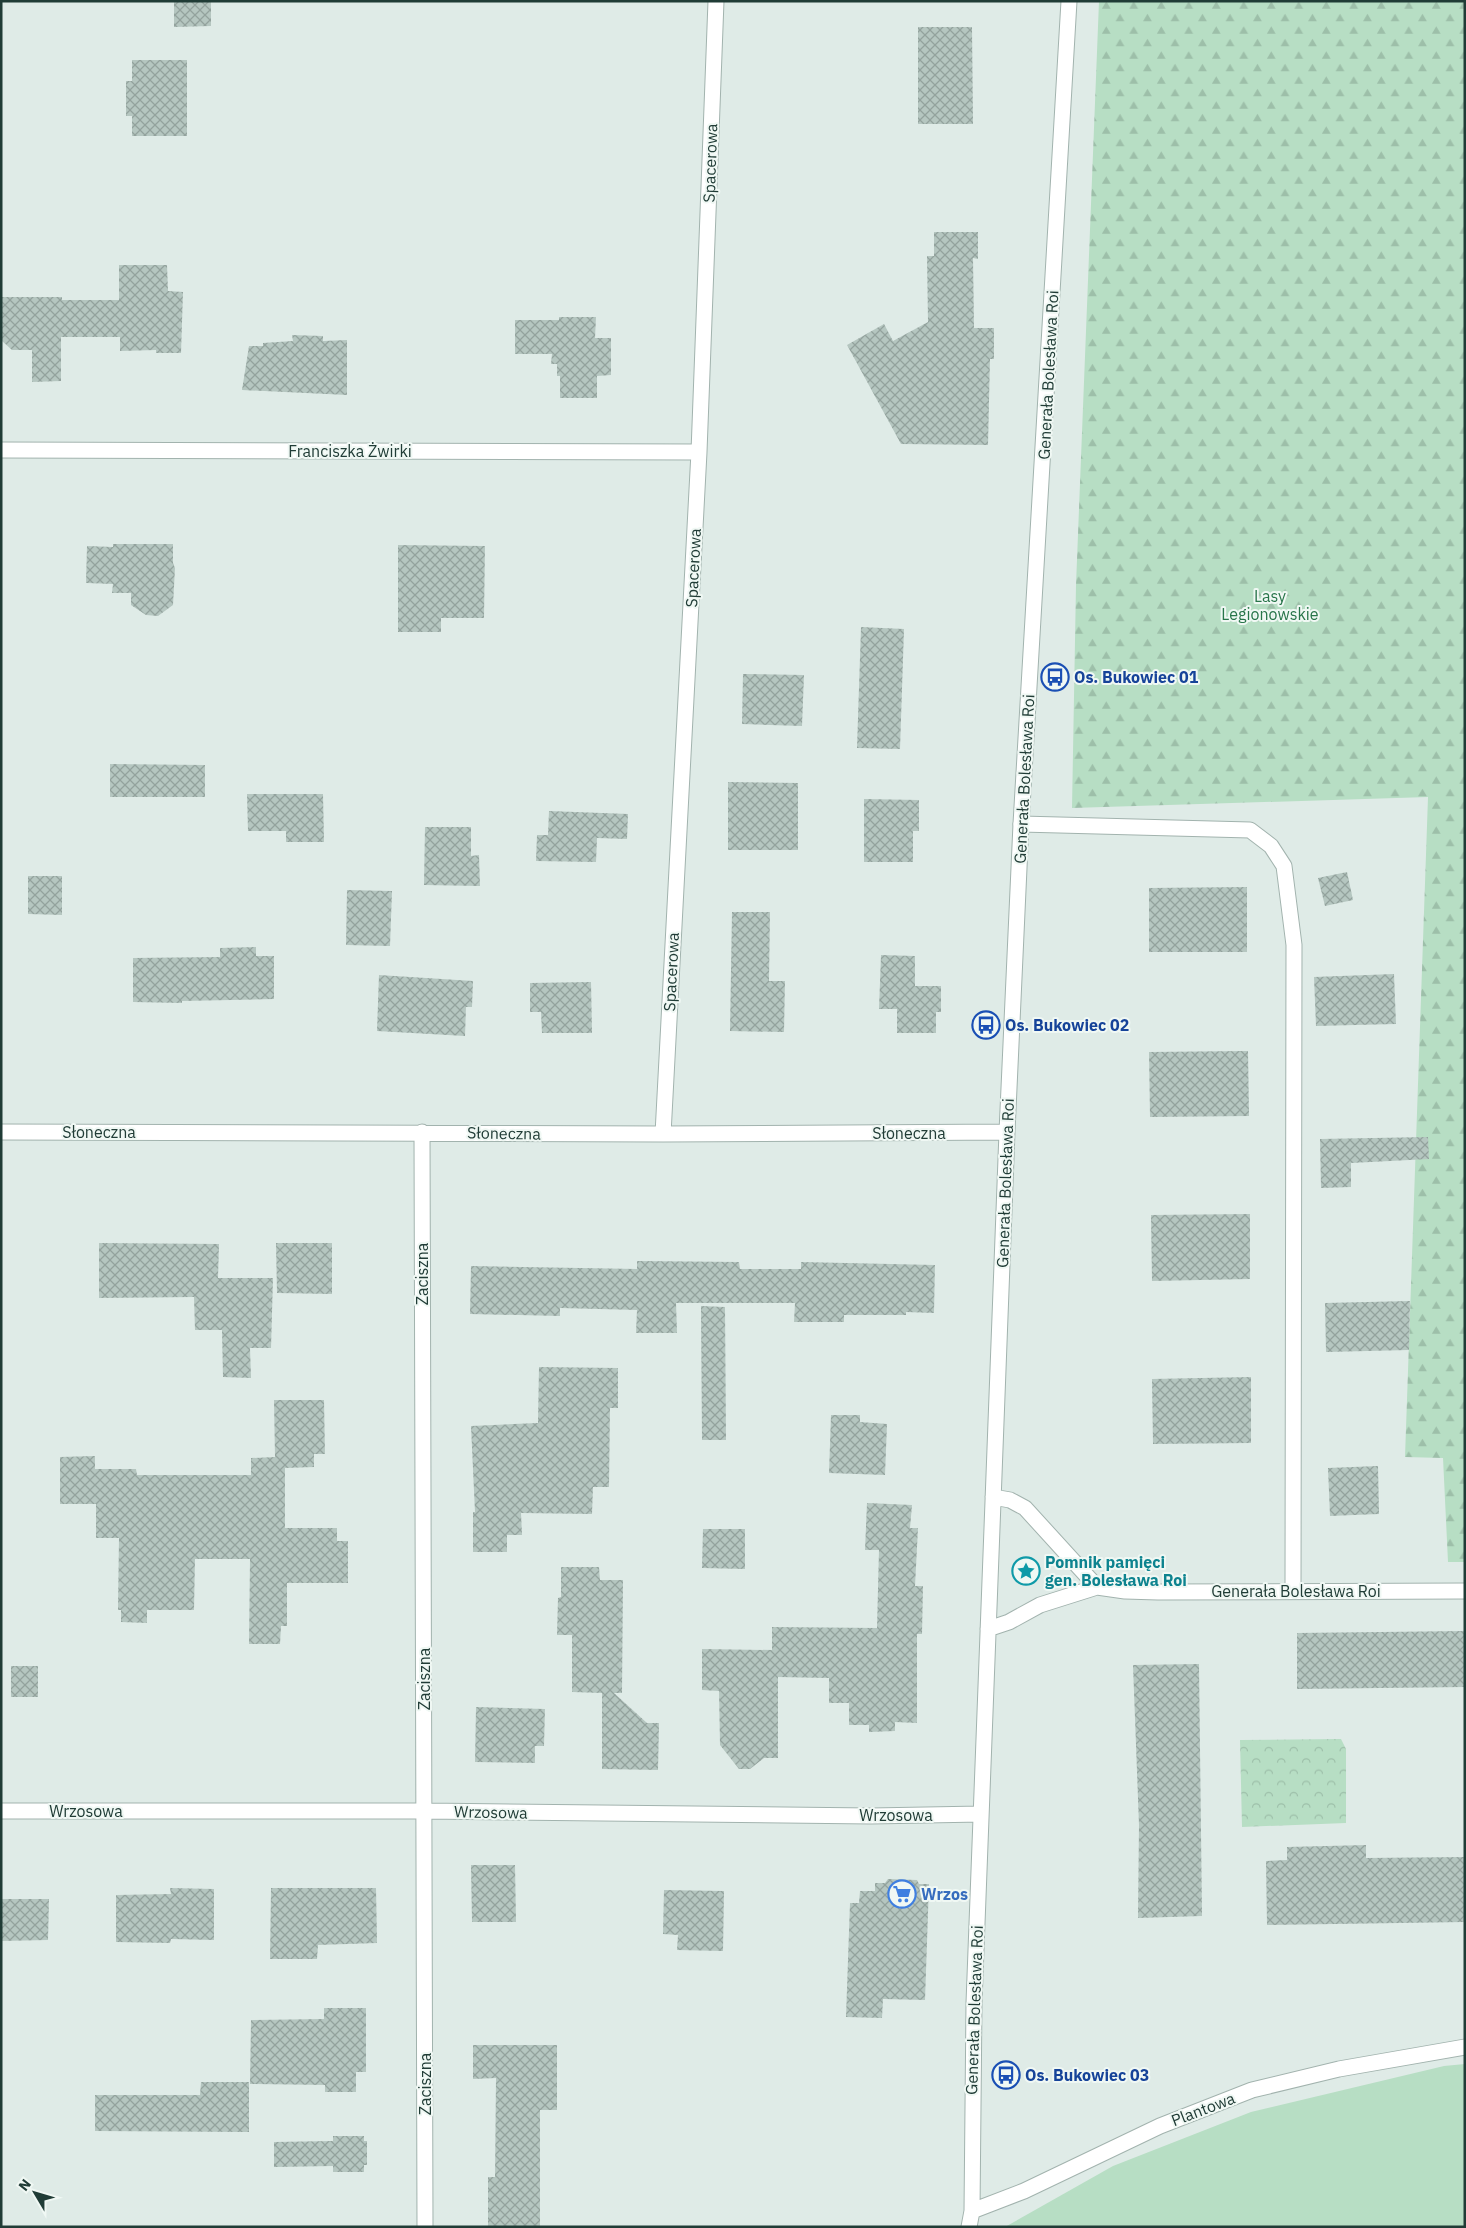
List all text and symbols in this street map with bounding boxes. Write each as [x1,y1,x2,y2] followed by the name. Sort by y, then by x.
[699,123,721,203] street label: Spacerowa
[1034,290,1062,460] street label: Generała Bolesława Roi
[288,441,412,461] street label: Franciszka Żwirki
[681,527,705,608] street label: Spacerowa
[1221,586,1319,624] park label: Lasy Legionowskie
[1040,662,1070,692] bus stop icon: Os. Bukowiec 01
[1074,667,1199,687] place label: Os. Bukowiec 01
[1010,694,1038,864] street label: Generała Bolesława Roi
[659,931,683,1012] street label: Spacerowa
[971,1010,1001,1040] bus stop icon: Os. Bukowiec 02
[1005,1015,1129,1035] place label: Os. Bukowiec 02
[992,1098,1018,1268] street label: Generała Bolesława Roi
[62,1122,136,1142] street label: Słoneczna
[467,1122,541,1144] street label: Słoneczna
[872,1123,946,1143] street label: Słoneczna
[412,1242,432,1305] street label: Zaciszna
[1045,1552,1187,1590] place label: Pomnik pamięci gen. Bolesława Roi
[1011,1556,1041,1586] place icon: Pomnik pamięci gen. Bolesława Roi
[1211,1581,1381,1601] street label: Generała Bolesława Roi
[414,1647,434,1710] street label: Zaciszna
[49,1801,123,1821] street label: Wrzosowa
[454,1801,528,1823] street label: Wrzosowa
[859,1805,933,1825] street label: Wrzosowa
[887,1879,917,1909] supermarket icon: Wrzos
[921,1884,968,1904] place label: Wrzos
[961,1925,987,2095] street label: Generała Bolesława Roi
[415,2052,435,2115] street label: Zaciszna
[991,2060,1021,2090] bus stop icon: Os. Bukowiec 03
[1025,2065,1149,2085] place label: Os. Bukowiec 03
[1168,2088,1238,2130] street label: Plantowa
[10,2168,60,2218] north arrow
[15,2175,35,2195] text: N

